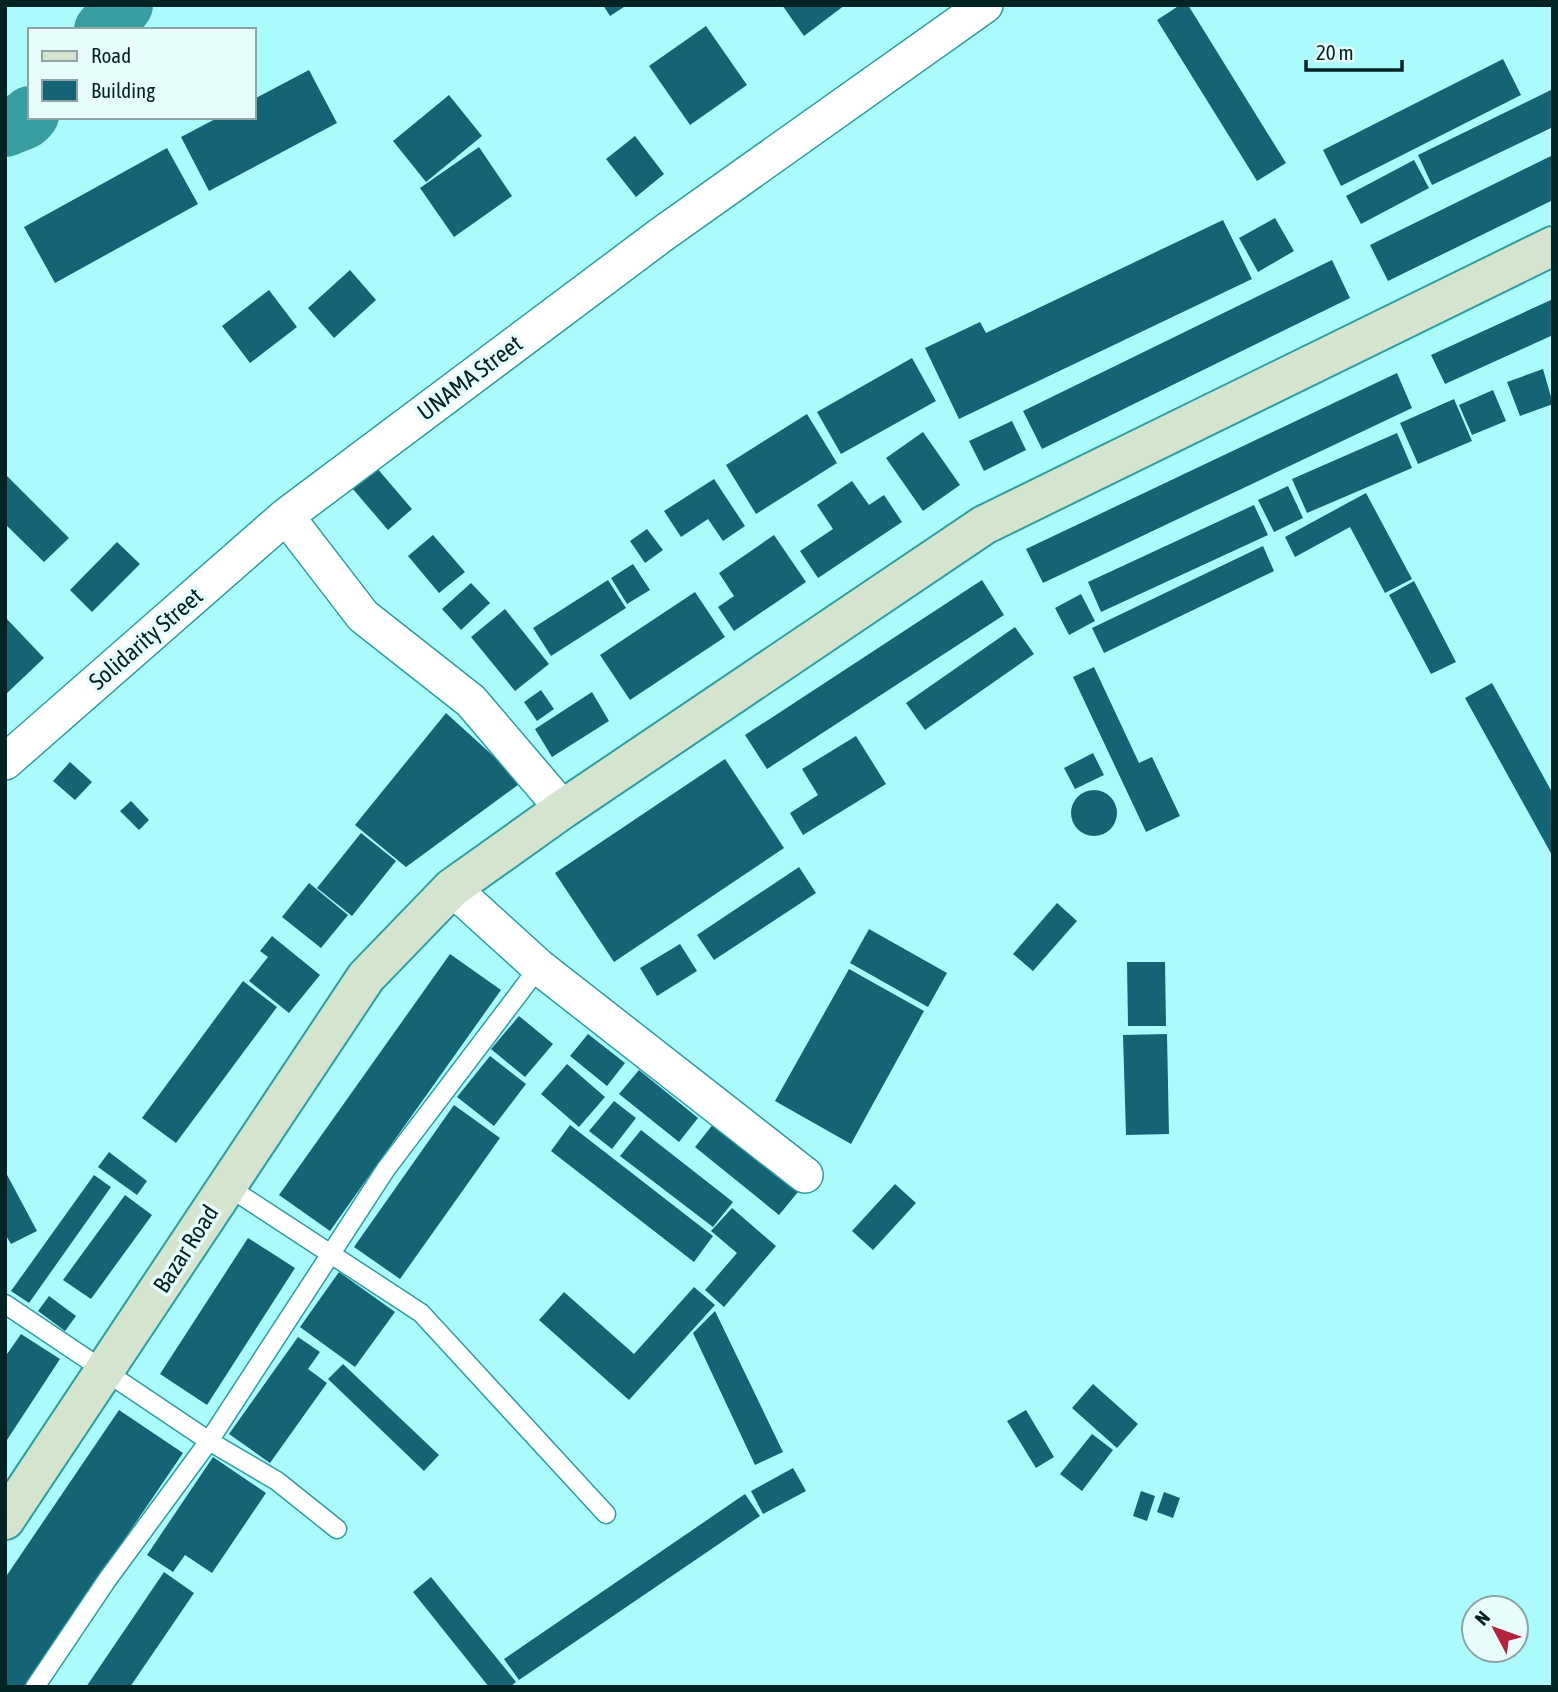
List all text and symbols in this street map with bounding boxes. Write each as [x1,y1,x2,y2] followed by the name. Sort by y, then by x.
[28,28,256,119] legend
[1306,28,1402,72] scale bar
[1316,40,1354,64] text: 20 m
[91,43,131,67] text: Road
[91,78,155,102] text: Building
[412,329,527,426] street label: UNAMA Street
[84,582,208,695] street label: Solidarity Street
[147,1200,224,1297] street label: Bazar Road
[1460,1594,1530,1664] north arrow
[1470,1606,1494,1629] text: N

